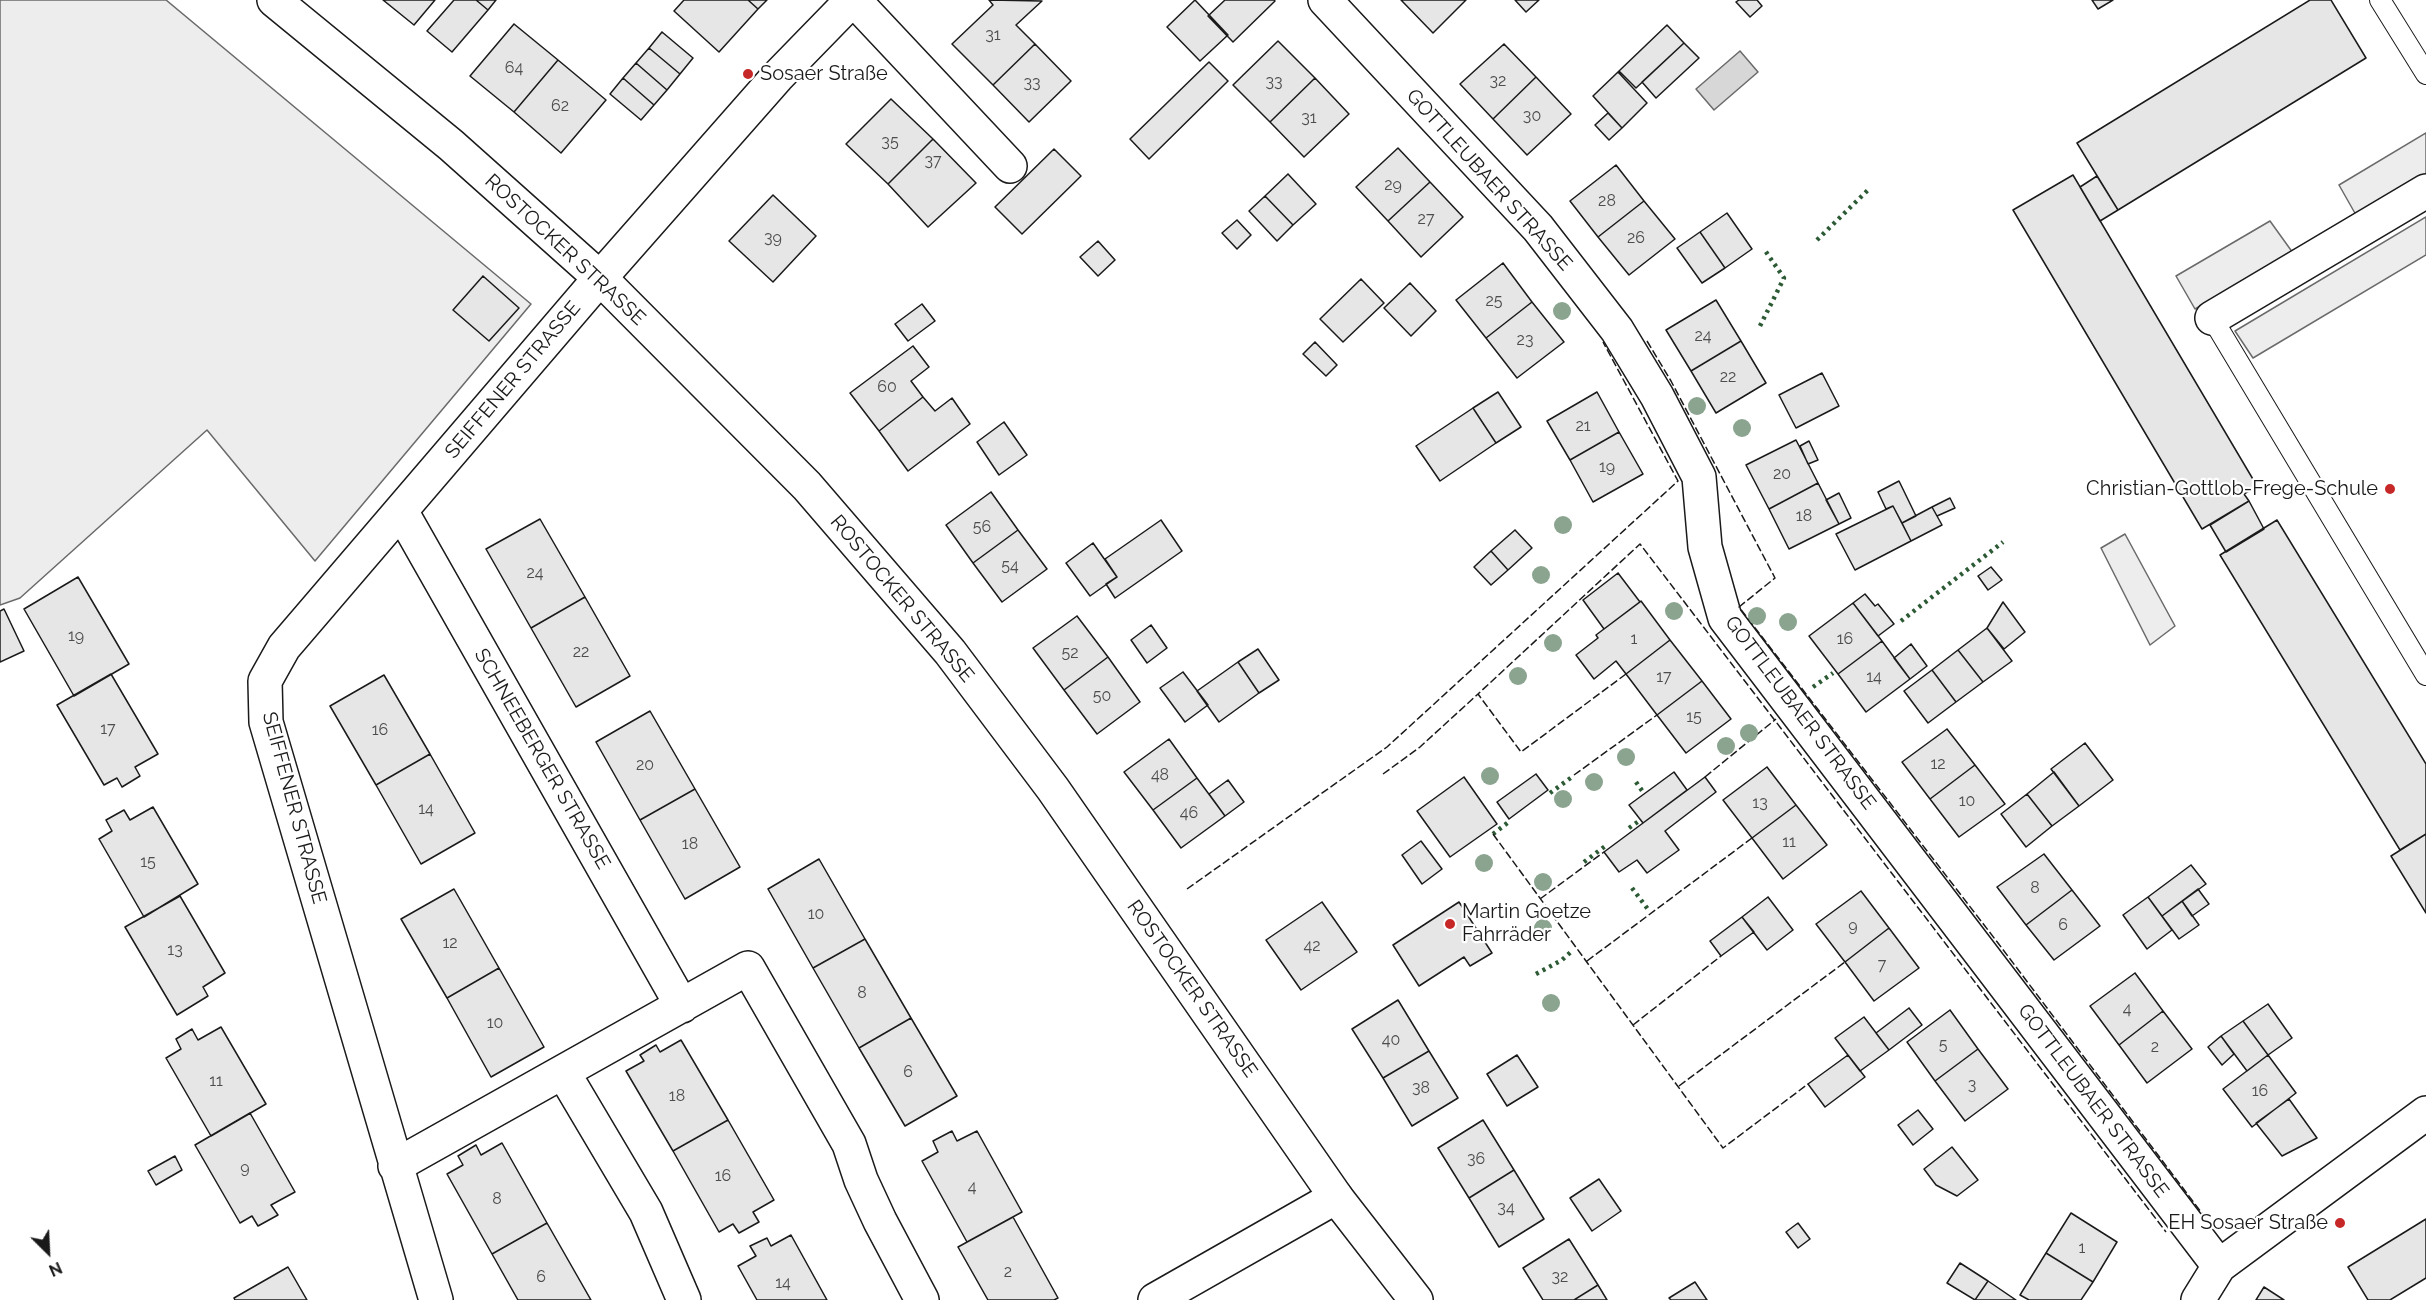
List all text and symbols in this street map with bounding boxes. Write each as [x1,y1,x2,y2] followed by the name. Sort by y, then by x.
[985,25,1001,45] house number: 31
[505,58,523,78] house number: 64
[760,62,888,86] place label: Sosaer Straße
[741,67,755,81] marker: Sosaer Straße
[1490,71,1506,91] house number: 32
[1265,72,1283,92] house number: 33
[1023,73,1041,93] house number: 33
[1401,84,1577,276] street label: GOTTLEUBAER STRASSE
[551,96,569,116] house number: 62
[1523,106,1541,126] house number: 30
[1301,108,1317,128] house number: 31
[881,132,899,152] house number: 35
[924,151,942,171] house number: 37
[480,169,650,331] street label: ROSTOCKER STRASSE
[1384,175,1402,195] house number: 29
[1598,191,1616,211] house number: 28
[1418,209,1434,229] house number: 27
[764,228,782,248] house number: 39
[1627,228,1645,248] house number: 26
[1485,291,1503,311] house number: 25
[440,296,586,464] street label: SEIFFENER STRASSE
[1694,326,1712,346] house number: 24
[1517,330,1533,350] house number: 23
[1720,367,1736,387] house number: 22
[877,377,897,397] house number: 60
[1575,416,1591,436] house number: 21
[1599,457,1615,477] house number: 19
[1773,464,1791,484] house number: 20
[2086,477,2378,501] place label: Christian-Gottlob-Frege-Schule
[2383,482,2397,496] marker: Christian-Gottlob-Frege-Schule
[1796,506,1812,526] house number: 18
[825,510,979,688] street label: ROSTOCKER STRASSE
[973,517,991,537] house number: 56
[1001,556,1019,576] house number: 54
[526,563,544,583] house number: 24
[1719,611,1881,815] street label: GOTTLEUBAER STRASSE
[68,626,84,646] house number: 19
[1631,629,1637,649] house number: 1
[1837,629,1853,649] house number: 16
[573,642,589,662] house number: 22
[1061,643,1079,663] house number: 52
[469,644,615,874] street label: SCHNEEBERGER STRASSE
[1656,667,1672,687] house number: 17
[1866,667,1882,687] house number: 14
[1093,686,1111,706] house number: 50
[1686,707,1702,727] house number: 15
[257,709,331,907] street label: SEIFFENER STRASSE
[100,719,116,739] house number: 17
[372,720,388,740] house number: 16
[1930,754,1946,774] house number: 12
[636,755,654,775] house number: 20
[1151,765,1169,785] house number: 48
[1959,791,1975,811] house number: 10
[1752,793,1768,813] house number: 13
[418,799,434,819] house number: 14
[1180,803,1198,823] house number: 46
[1782,832,1796,852] house number: 11
[682,834,698,854] house number: 18
[140,852,156,872] house number: 15
[2030,878,2040,898] house number: 8
[1122,896,1262,1082] street label: ROSTOCKER STRASSE
[1462,900,1591,947] place label: Martin Goetze Fahrräder
[808,904,824,924] house number: 10
[2058,915,2068,935] house number: 6
[1848,916,1858,936] house number: 9
[1443,917,1457,931] marker: Martin Goetze Fahrräder
[442,933,458,953] house number: 12
[1303,936,1321,956] house number: 42
[167,940,183,960] house number: 13
[1878,955,1886,975] house number: 7
[857,983,867,1003] house number: 8
[2012,999,2174,1203] street label: GOTTLEUBAER STRASSE
[2123,999,2131,1019] house number: 4
[487,1013,503,1033] house number: 10
[1382,1030,1400,1050] house number: 40
[1939,1035,1947,1055] house number: 5
[2151,1037,2159,1057] house number: 2
[903,1062,913,1082] house number: 6
[209,1071,223,1091] house number: 11
[1968,1075,1976,1095] house number: 3
[1412,1078,1430,1098] house number: 38
[2252,1081,2268,1101] house number: 16
[669,1086,685,1106] house number: 18
[1467,1149,1485,1169] house number: 36
[240,1158,250,1178] house number: 9
[715,1166,731,1186] house number: 16
[968,1177,976,1197] house number: 4
[492,1189,502,1209] house number: 8
[1497,1198,1515,1218] house number: 34
[2168,1211,2328,1235] place label: EH Sosaer Straße
[2333,1216,2347,1230] marker: EH Sosaer Straße
[18,1222,78,1282] north arrow
[2079,1238,2085,1258] house number: 1
[46,1258,65,1280] text: N
[1004,1262,1012,1282] house number: 2
[536,1267,546,1287] house number: 6
[1552,1267,1568,1287] house number: 32
[775,1273,791,1293] house number: 14

